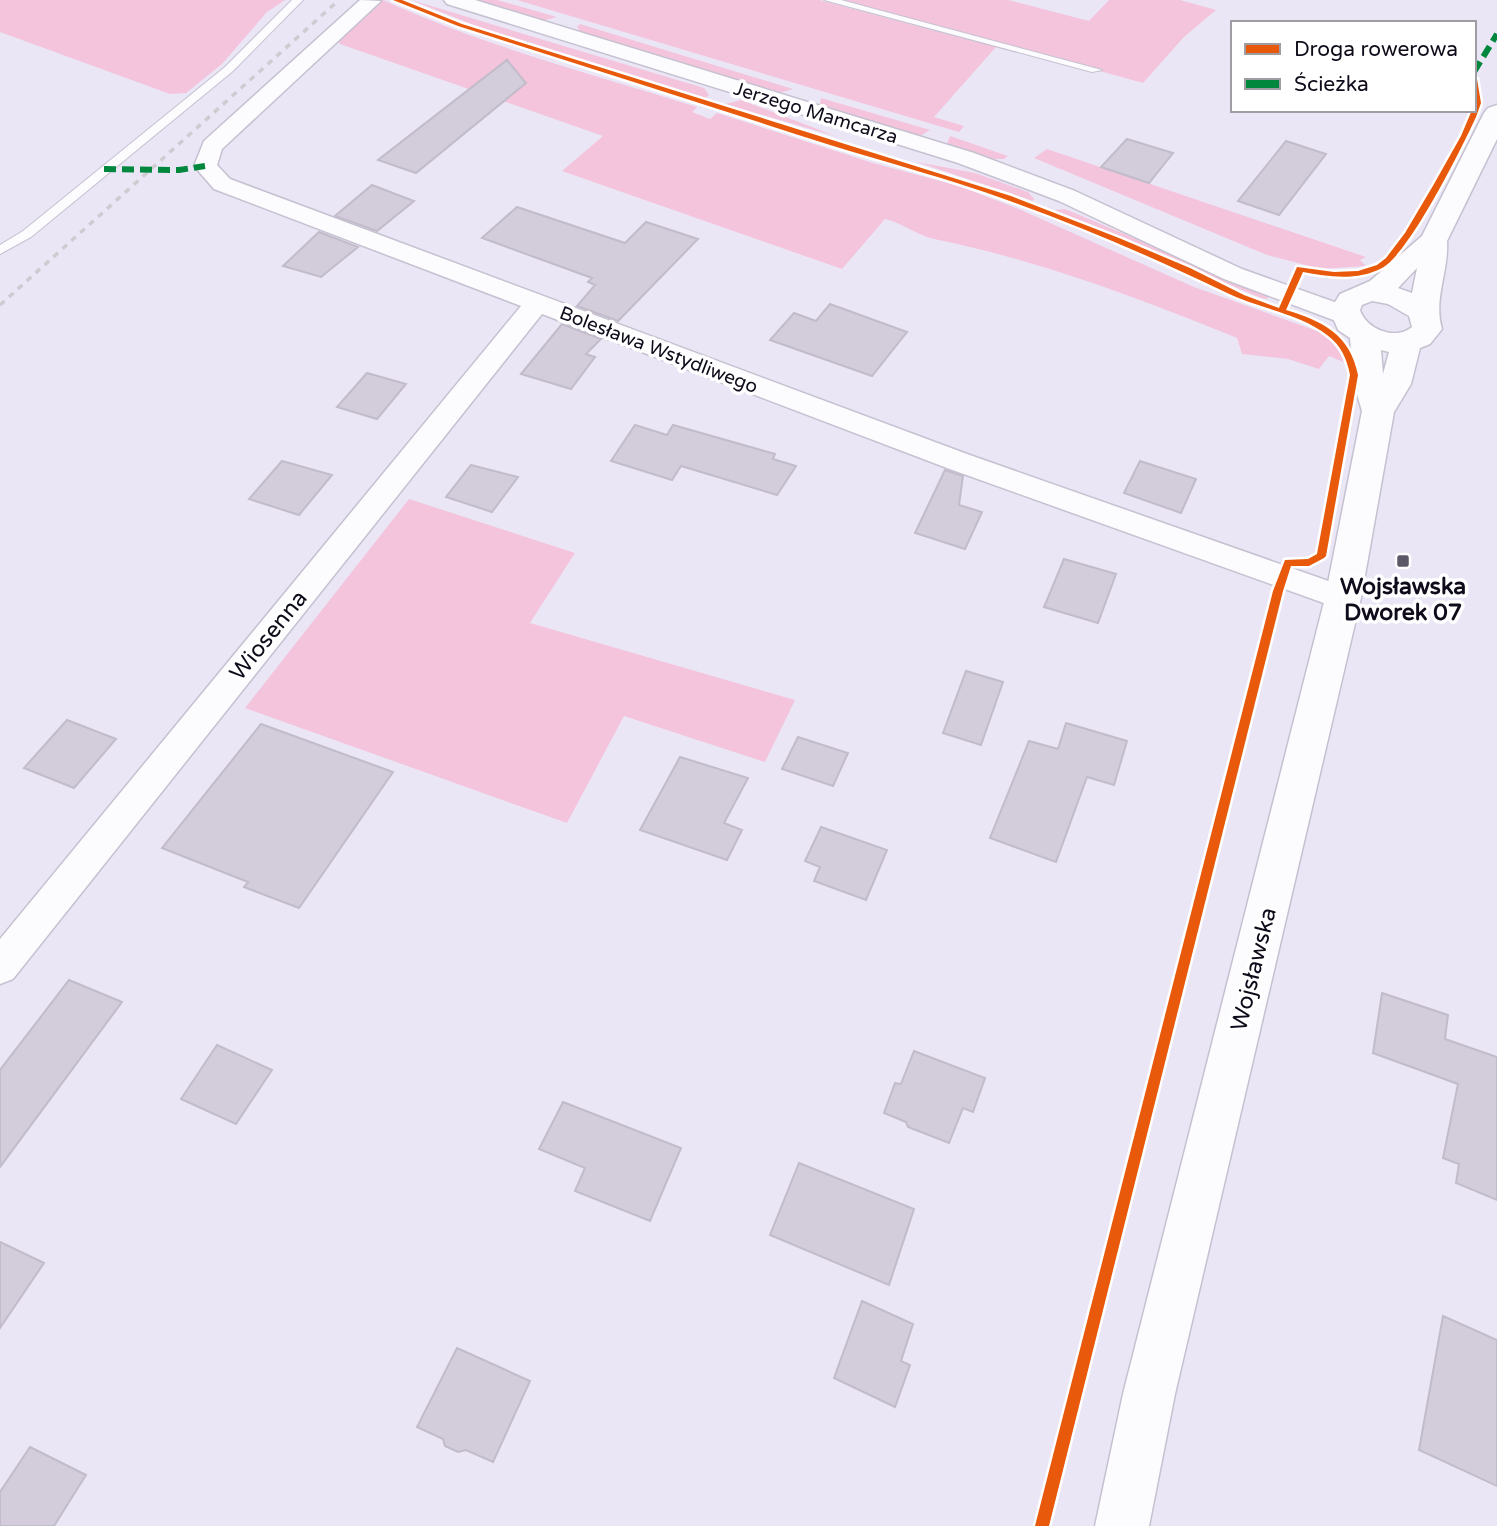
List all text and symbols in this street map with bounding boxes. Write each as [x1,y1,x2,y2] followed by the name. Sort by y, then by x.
[1231,21,1476,112] legend
[1294,37,1458,62] text: Droga rowerowa
[1294,72,1369,97] text: Ścieżka
[731,78,900,148] street label: Jerzego Mamcarza
[556,302,761,398] street label: Bolesława Wstydliwego
[1395,553,1411,569] marker: Wojsławska Dworek 07
[1340,573,1466,627] place label: Wojsławska Dworek 07
[224,585,314,686] street label: Wiosenna
[1225,905,1283,1034] street label: Wojsławska

